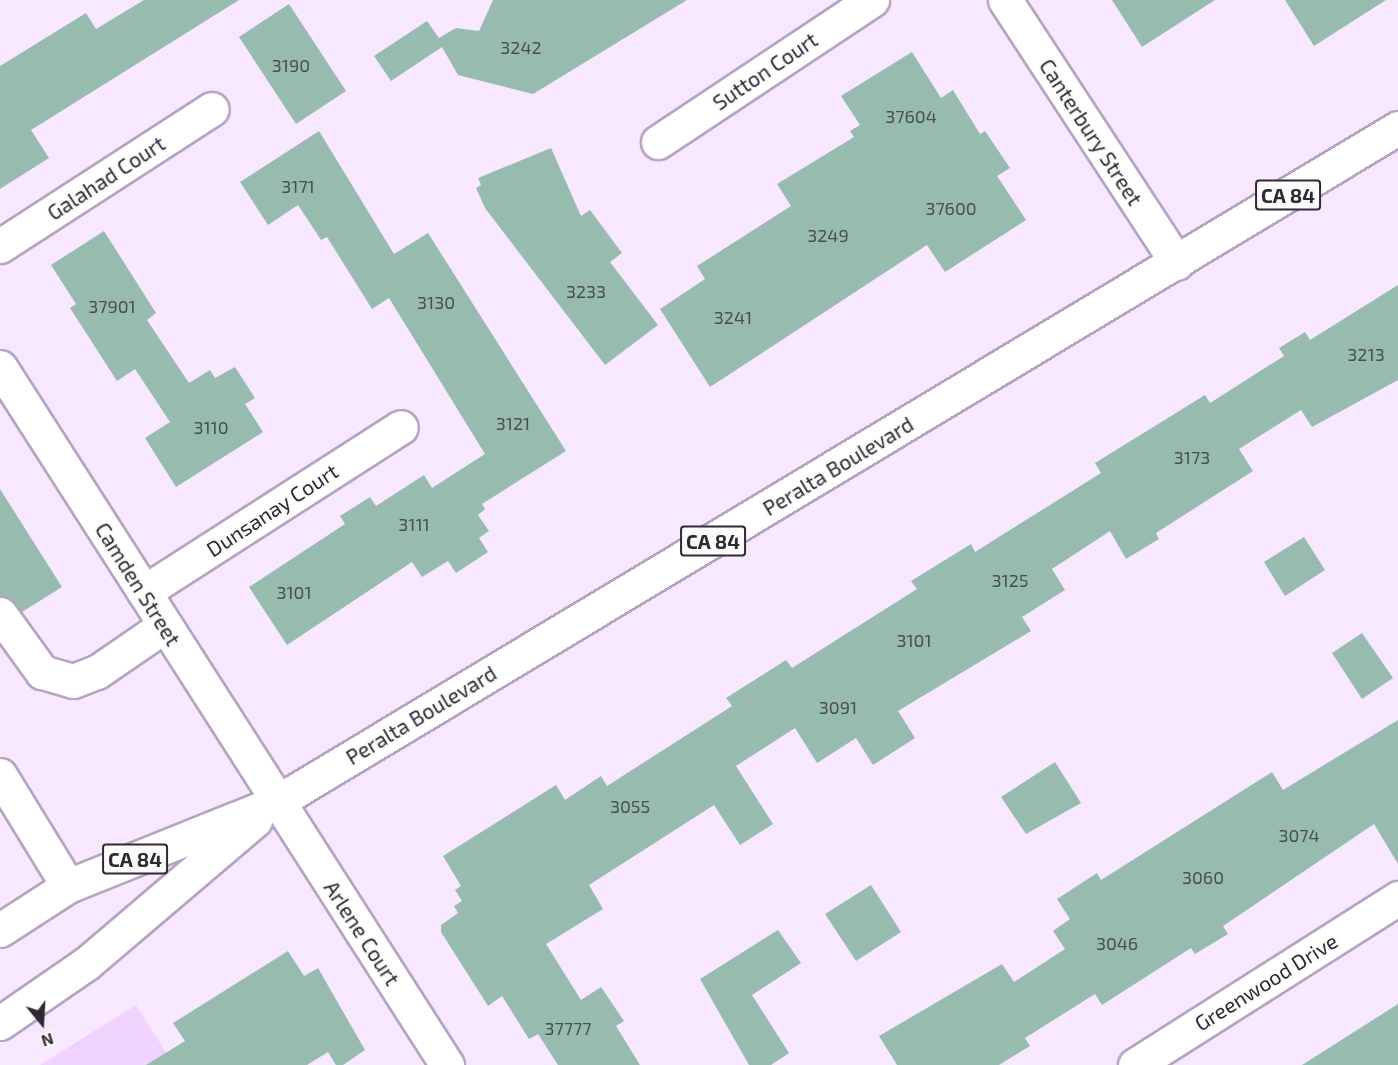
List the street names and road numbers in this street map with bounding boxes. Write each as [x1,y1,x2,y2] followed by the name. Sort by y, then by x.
[708,27,822,115] street label: Sutton Court
[1034,54,1148,210] street label: Canterbury Street
[42,131,170,225] street label: Galahad Court
[1254,178,1322,212] road number: CA 84
[758,411,918,521] street label: Peralta Boulevard
[201,458,343,562] street label: Dunsanay Court
[90,518,186,650] street label: Camden Street
[678,524,748,558] road number: CA 84
[341,660,501,770] street label: Peralta Boulevard
[100,842,170,876] road number: CA 84
[319,876,405,990] street label: Arlene Court
[1190,928,1342,1036] street label: Greenwood Drive

